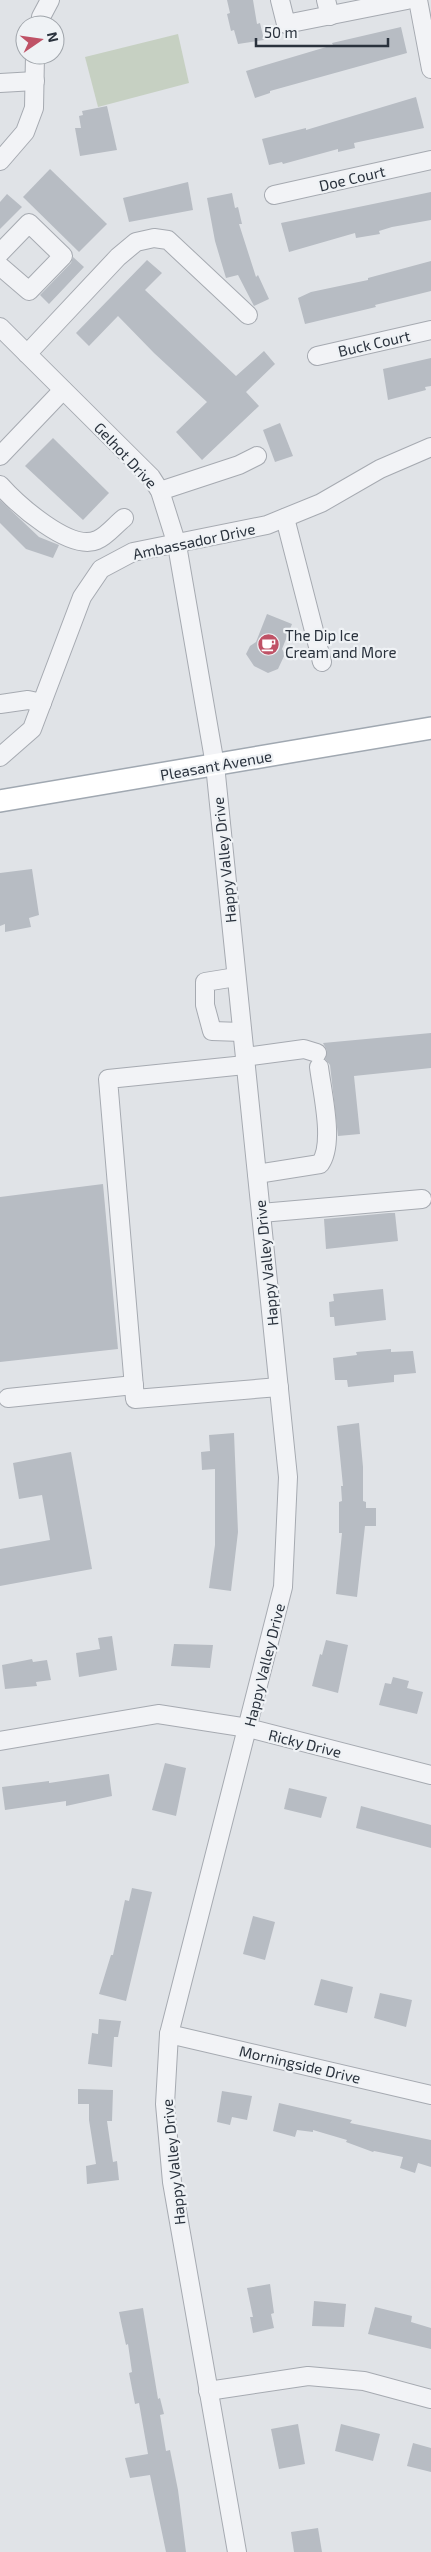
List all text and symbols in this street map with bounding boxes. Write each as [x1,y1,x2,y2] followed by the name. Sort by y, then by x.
[15,15,65,65] north arrow
[256,15,388,47] scale bar
[264,23,298,41] text: 50 m
[44,30,63,44] text: N
[317,162,387,194] street label: Doe Court
[336,326,412,360] street label: Buck Court
[91,418,161,492] street label: Gelhot Drive
[131,519,257,563] street label: Ambassador Drive
[285,626,397,661] place label: The Dip Ice Cream and More
[257,632,281,656] cafe icon: The Dip Ice Cream and More
[159,746,273,784] street label: Pleasant Avenue
[208,796,240,924] street label: Happy Valley Drive
[250,1199,282,1327] street label: Happy Valley Drive
[240,1601,288,1729] street label: Happy Valley Drive
[267,1725,343,1761] street label: Ricky Drive
[237,2041,363,2087] street label: Morningside Drive
[157,2098,189,2226] street label: Happy Valley Drive

